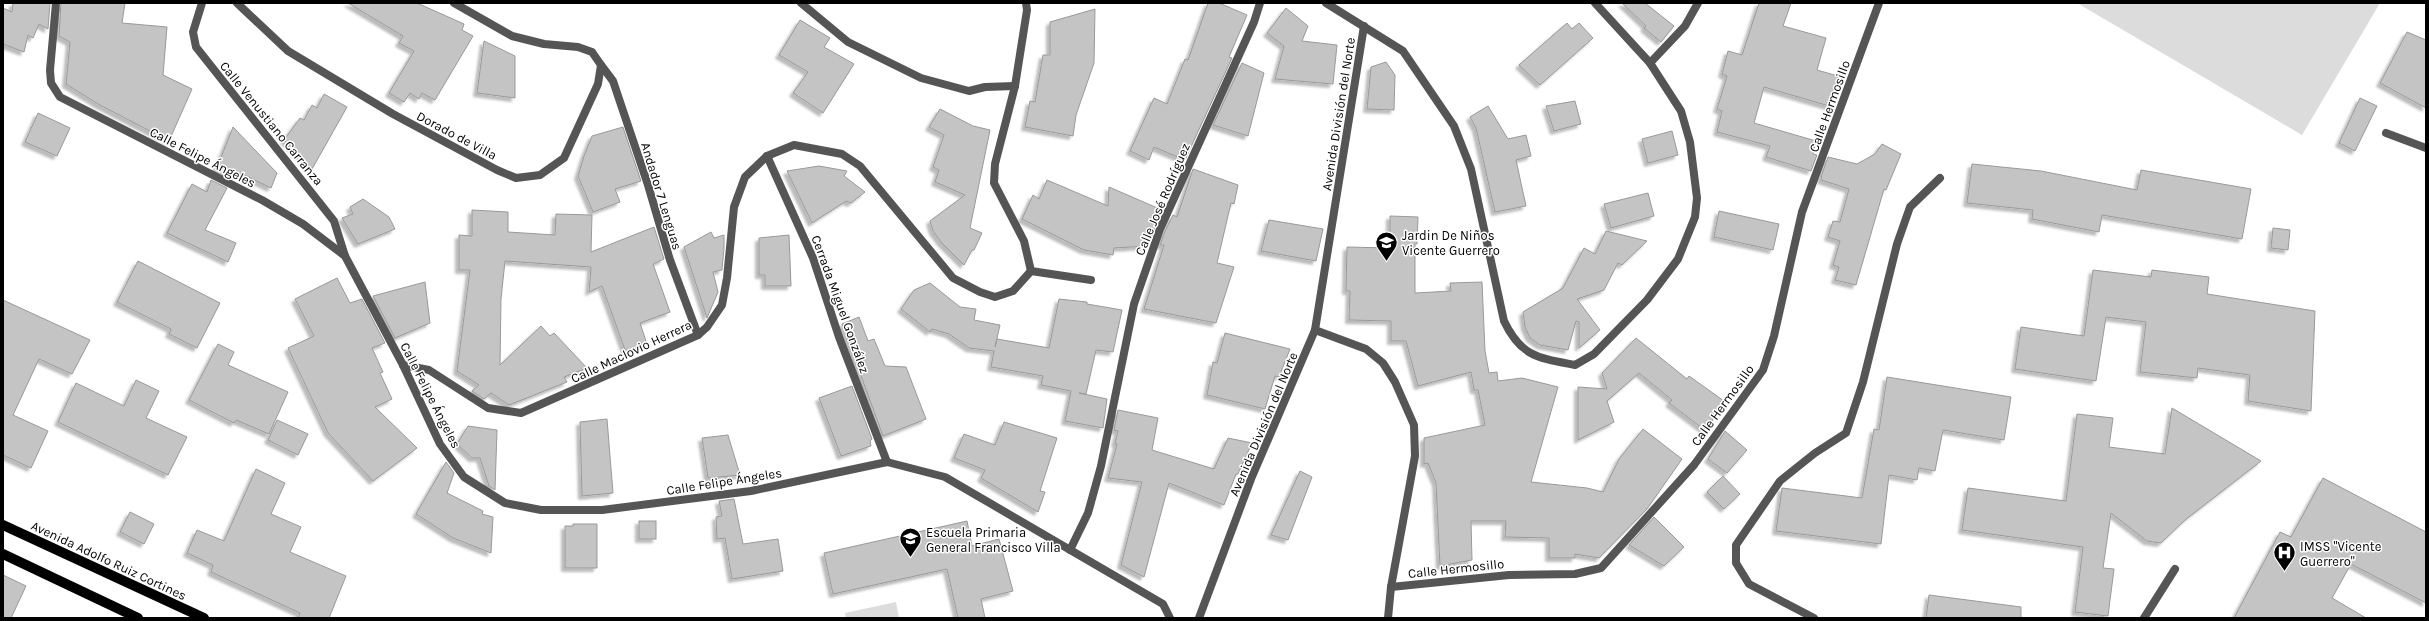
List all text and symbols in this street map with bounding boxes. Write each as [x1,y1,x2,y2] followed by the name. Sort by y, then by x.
[1319,36,1358,192] street label: Avenida División del Norte
[217,58,326,188] street label: Calle Venustiano Carranza
[1806,58,1853,154] street label: Calle Hermosillo
[414,108,499,163] street label: Dorado de Villa
[147,123,259,191] street label: Calle Felipe Ángeles
[638,141,685,252] street label: Andador 7 Lenguas
[1132,141,1193,258] street label: Calle José Rodríguez
[1402,228,1500,258] place label: Jardin De Niños Vicente Guerrero
[1373,229,1399,262] school or university icon: Jardin De Niños Vicente Guerrero
[809,233,873,375] street label: Cerrada Miguel González
[568,317,694,386] street label: Calle Maclovio Herrera
[397,339,466,451] street label: Calle Felipe Ángeles
[1226,350,1301,498] street label: Avenida División del Norte
[1688,362,1757,449] street label: Calle Hermosillo
[665,463,783,498] street label: Calle Felipe Ángeles
[29,518,189,603] street label: Avenida Adolfo Ruiz Cortines
[926,525,1061,555] place label: Escuela Primaria General Francisco Villa
[898,526,924,559] school or university icon: Escuela Primaria General Francisco Villa
[2300,539,2382,569] place label: IMSS "Vicente Guerrero"
[2271,540,2297,573] hospital icon: IMSS "Vicente Guerrero"
[1407,556,1505,581] street label: Calle Hermosillo

